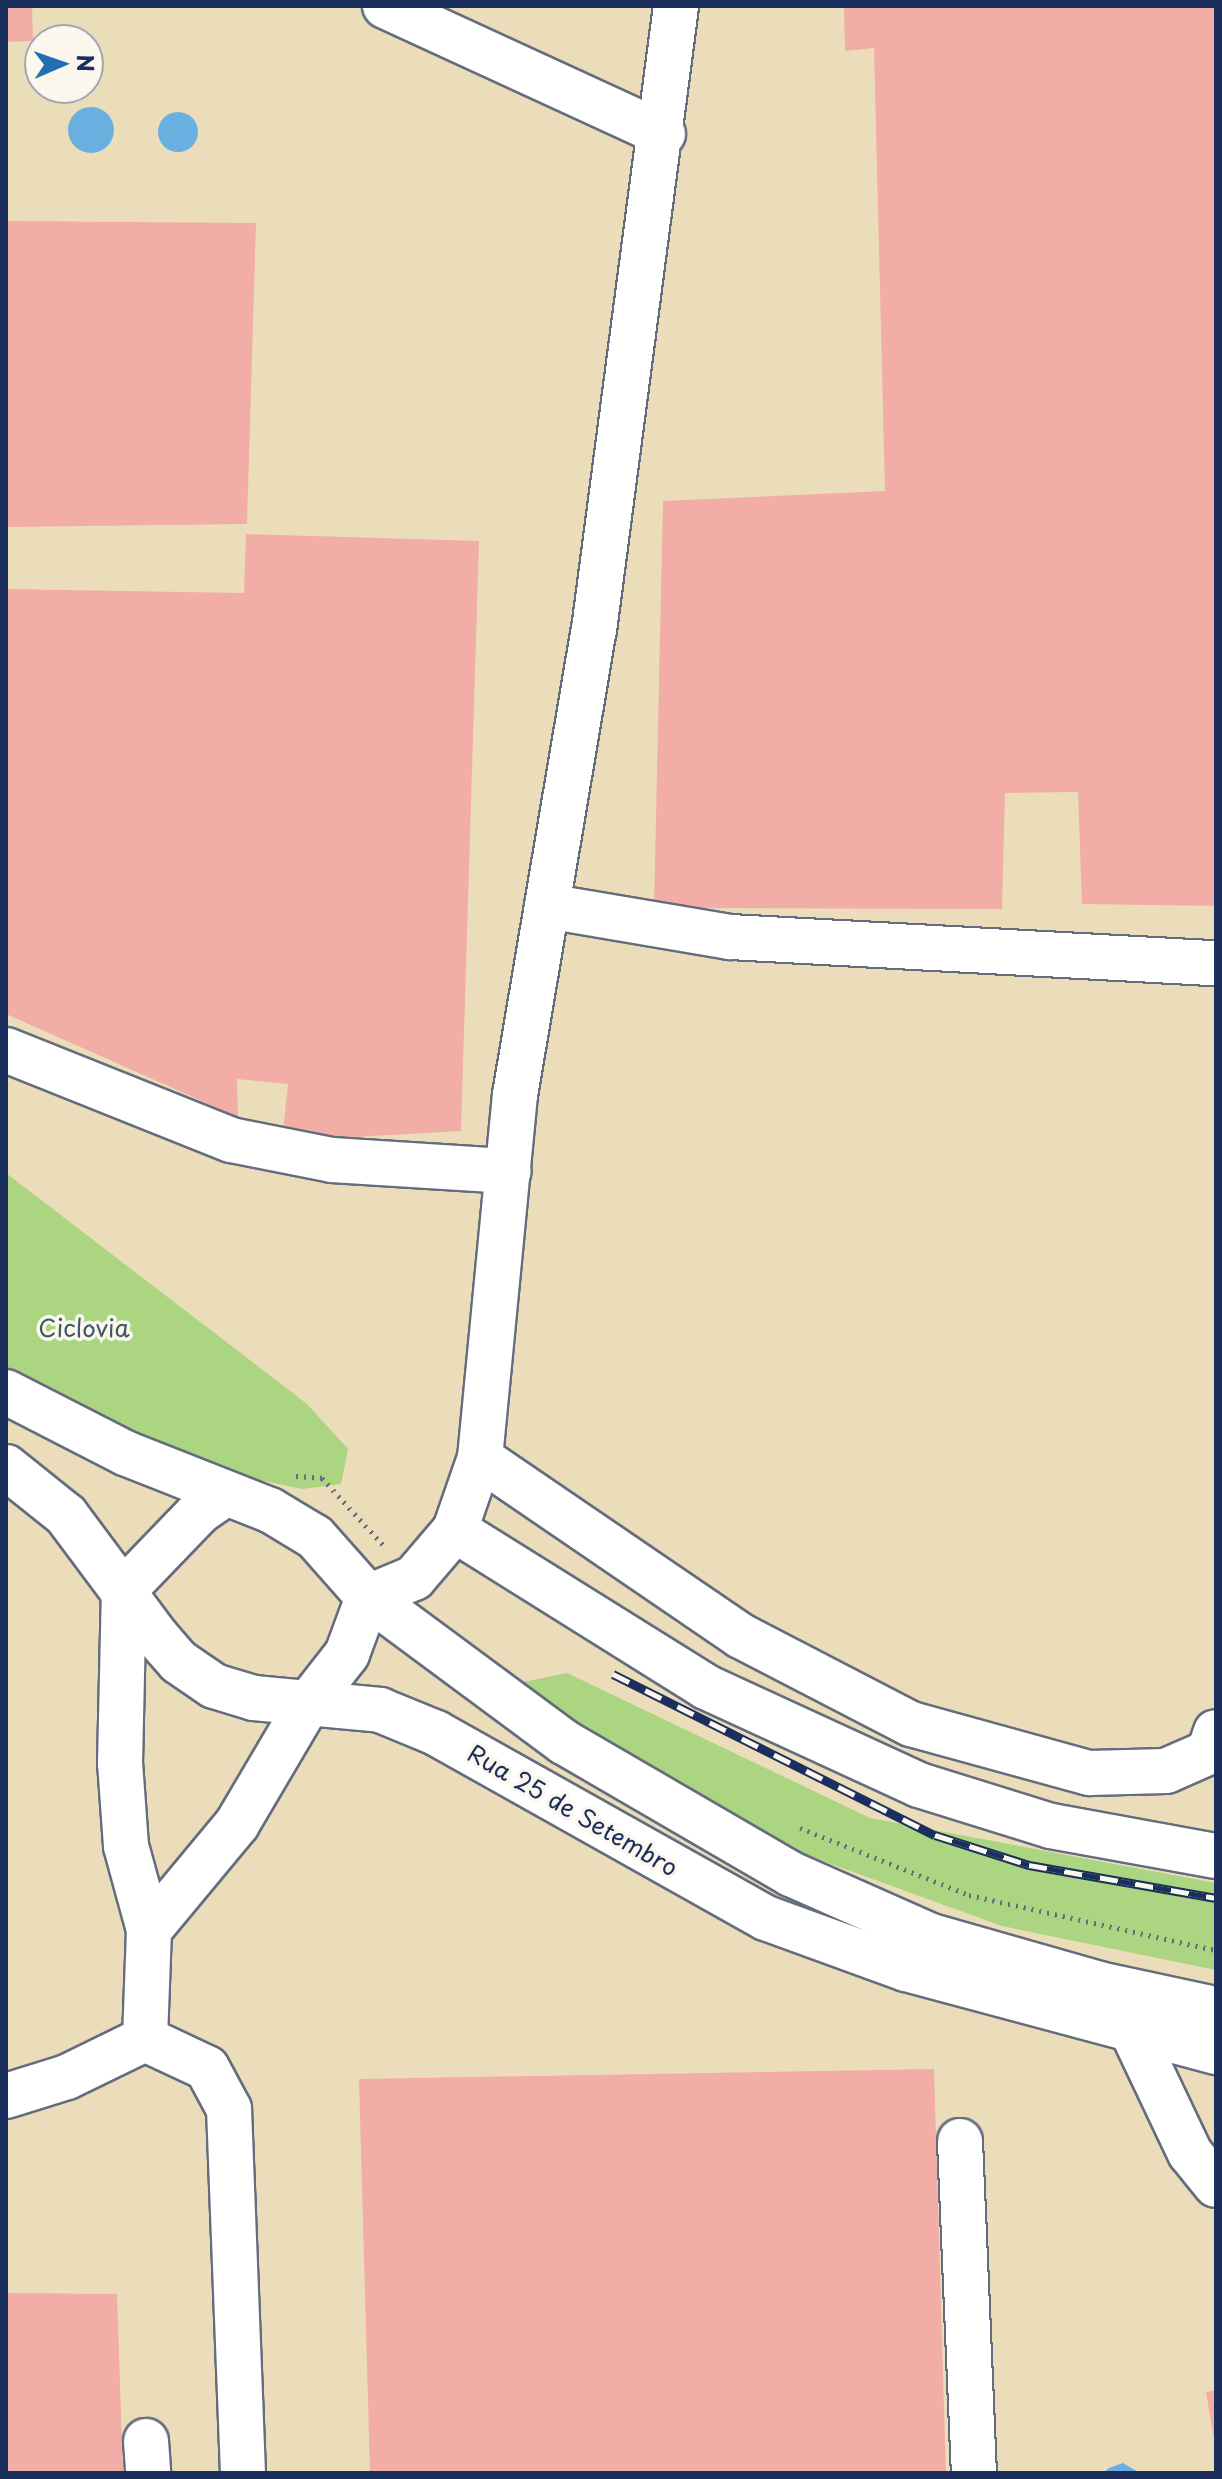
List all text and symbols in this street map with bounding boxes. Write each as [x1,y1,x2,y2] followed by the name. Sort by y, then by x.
[24,24,104,104] north arrow
[70,54,103,73] text: N
[38,1314,130,1342] park label: Ciclovia
[463,1738,683,1882] street label: Rua 25 de Setembro

